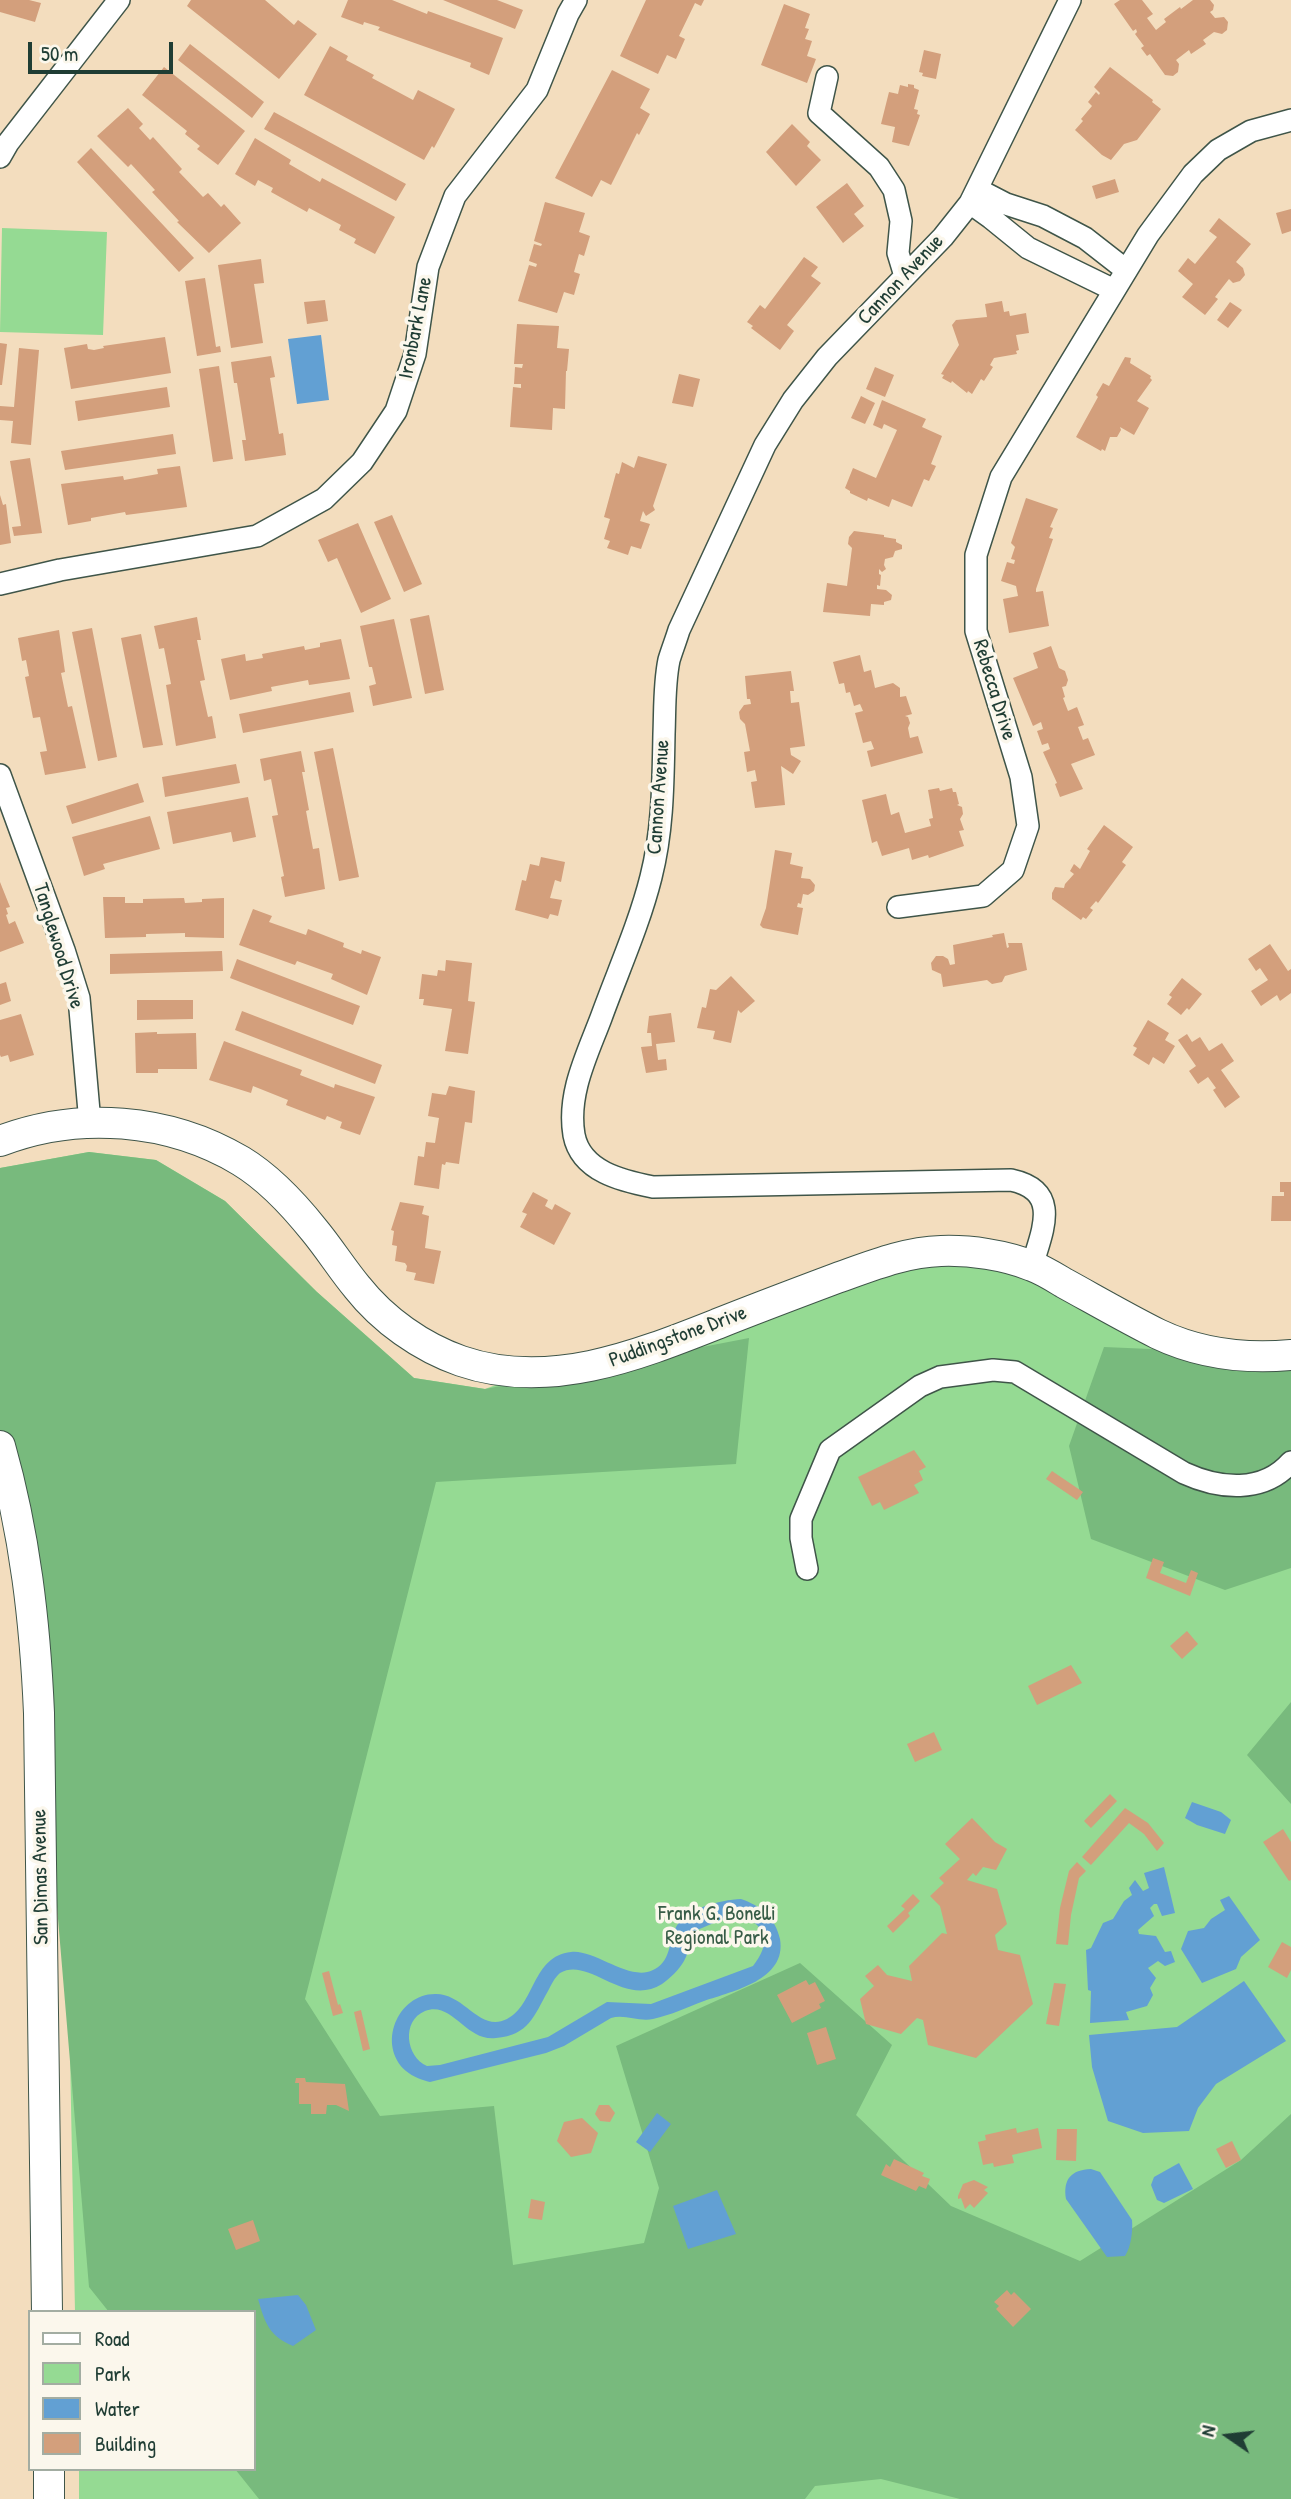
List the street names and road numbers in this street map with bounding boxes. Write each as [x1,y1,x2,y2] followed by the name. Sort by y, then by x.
[853,229,949,331] street label: Cannon Avenue
[394,275,438,381] street label: Ironbark Lane
[967,637,1021,743] street label: Rebecca Drive
[642,739,676,855] street label: Cannon Avenue
[27,880,89,1012] street label: Tanglewood Drive
[606,1300,750,1374] street label: Puddingstone Drive
[27,1809,55,1945] street label: San Dimas Avenue

